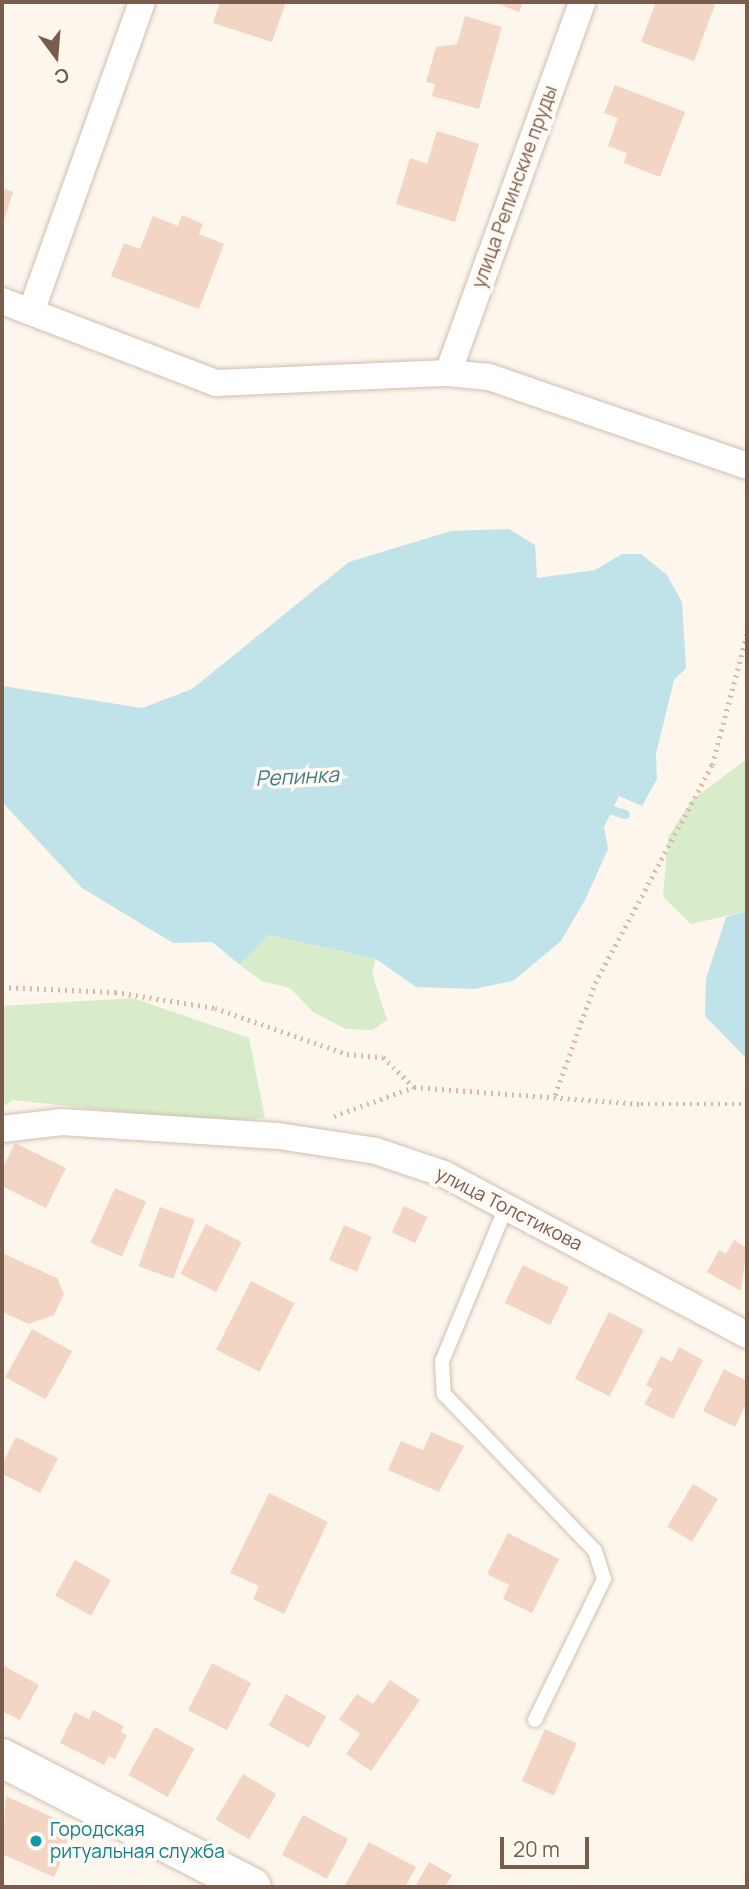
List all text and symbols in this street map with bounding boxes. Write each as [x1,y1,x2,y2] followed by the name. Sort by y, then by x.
[21,21,91,91] north arrow
[51,62,72,91] text: С
[468,83,562,291] street label: улица Репинские пруды
[255,761,339,791] water label: Репинка
[432,1162,586,1256] street label: улица Толстикова
[50,1819,225,1863] place label: Городская ритуальная служба
[504,1822,593,1866] scale bar
[28,1833,44,1849] marker: Городская ритуальная служба
[513,1835,560,1863] text: 20 m

